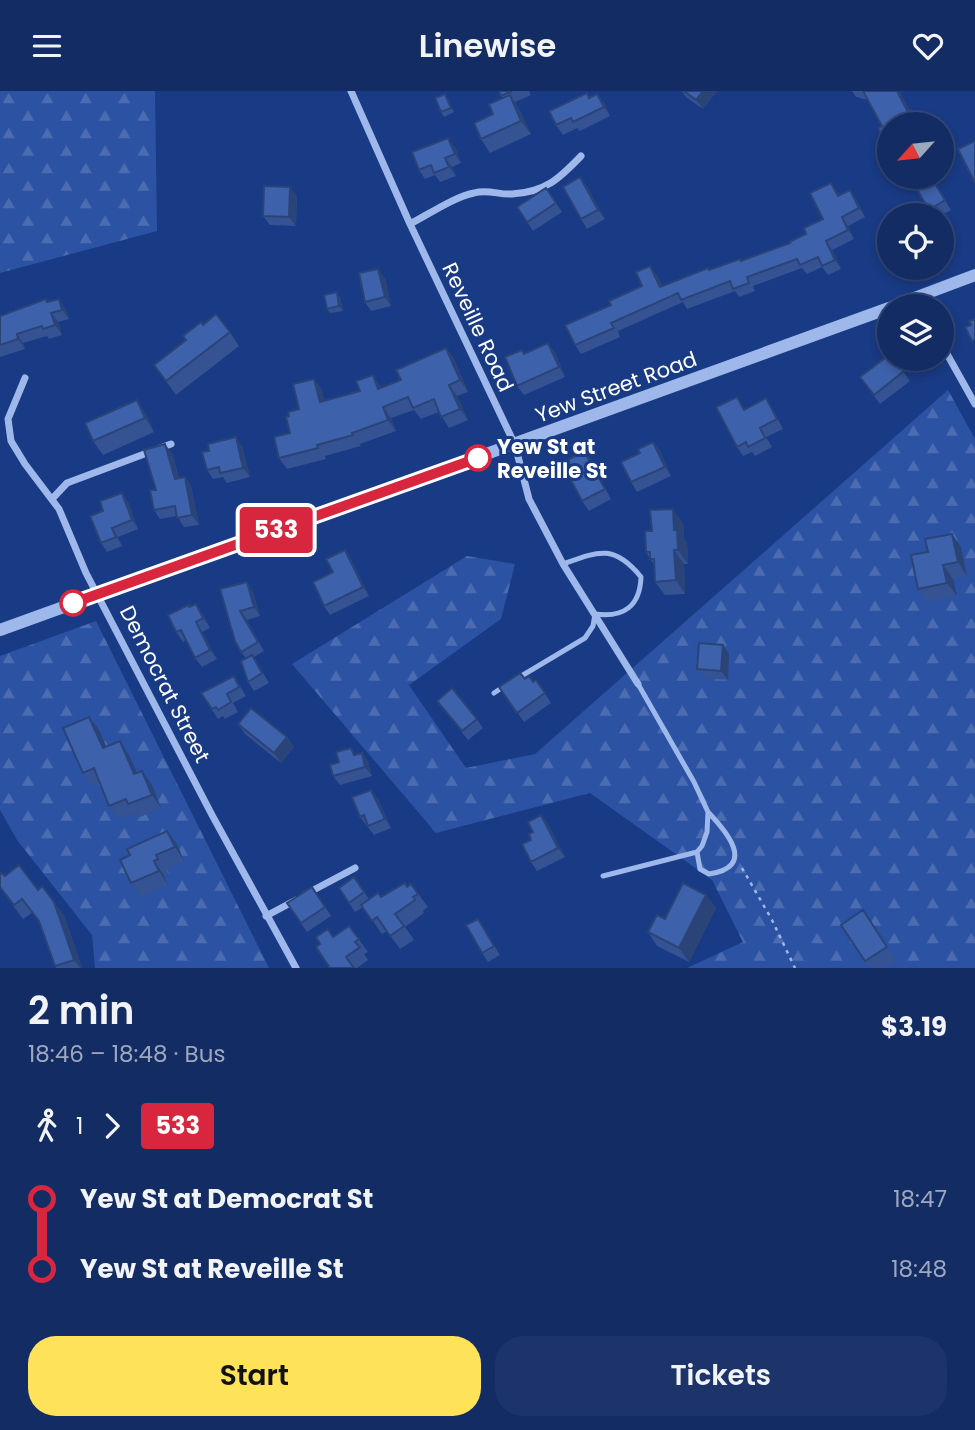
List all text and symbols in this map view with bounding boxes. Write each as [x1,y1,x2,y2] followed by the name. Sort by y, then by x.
[419,23,556,68] text: Linewise
[28,27,66,65] icon: menu
[909,27,947,65] icon: heart
[877,112,954,189] north arrow
[877,112,954,371] map controls
[877,203,954,280] button: locate
[435,258,521,396] street label: Reveille Road
[877,294,954,371] button: layers
[531,344,701,430] street label: Yew Street Road
[497,432,607,485] place label: Yew St at Reveille St
[465,445,491,471] marker: Yew St at Reveille St
[236,507,316,553] line badge: 533
[254,513,298,546] text: 533
[60,590,86,616] unlabelled marker
[113,601,217,767] street label: Democrat Street
[28,984,134,1037] text: 2 min
[881,1009,947,1045] text: $3.19
[28,1038,225,1070] text: 18:46 – 18:48 · Bus
[28,1107,66,1145] icon: walk
[93,1107,131,1145] icon: forward
[155,1109,200,1142] text: 533
[76,1110,83,1142] text: 1
[80,1181,373,1217] text: Yew St at Democrat St
[893,1183,947,1215] text: 18:47
[80,1251,344,1287] text: Yew St at Reveille St
[891,1253,947,1285] text: 18:48
[28,1336,481,1416] button: Start
[495,1336,947,1416] button: Tickets

